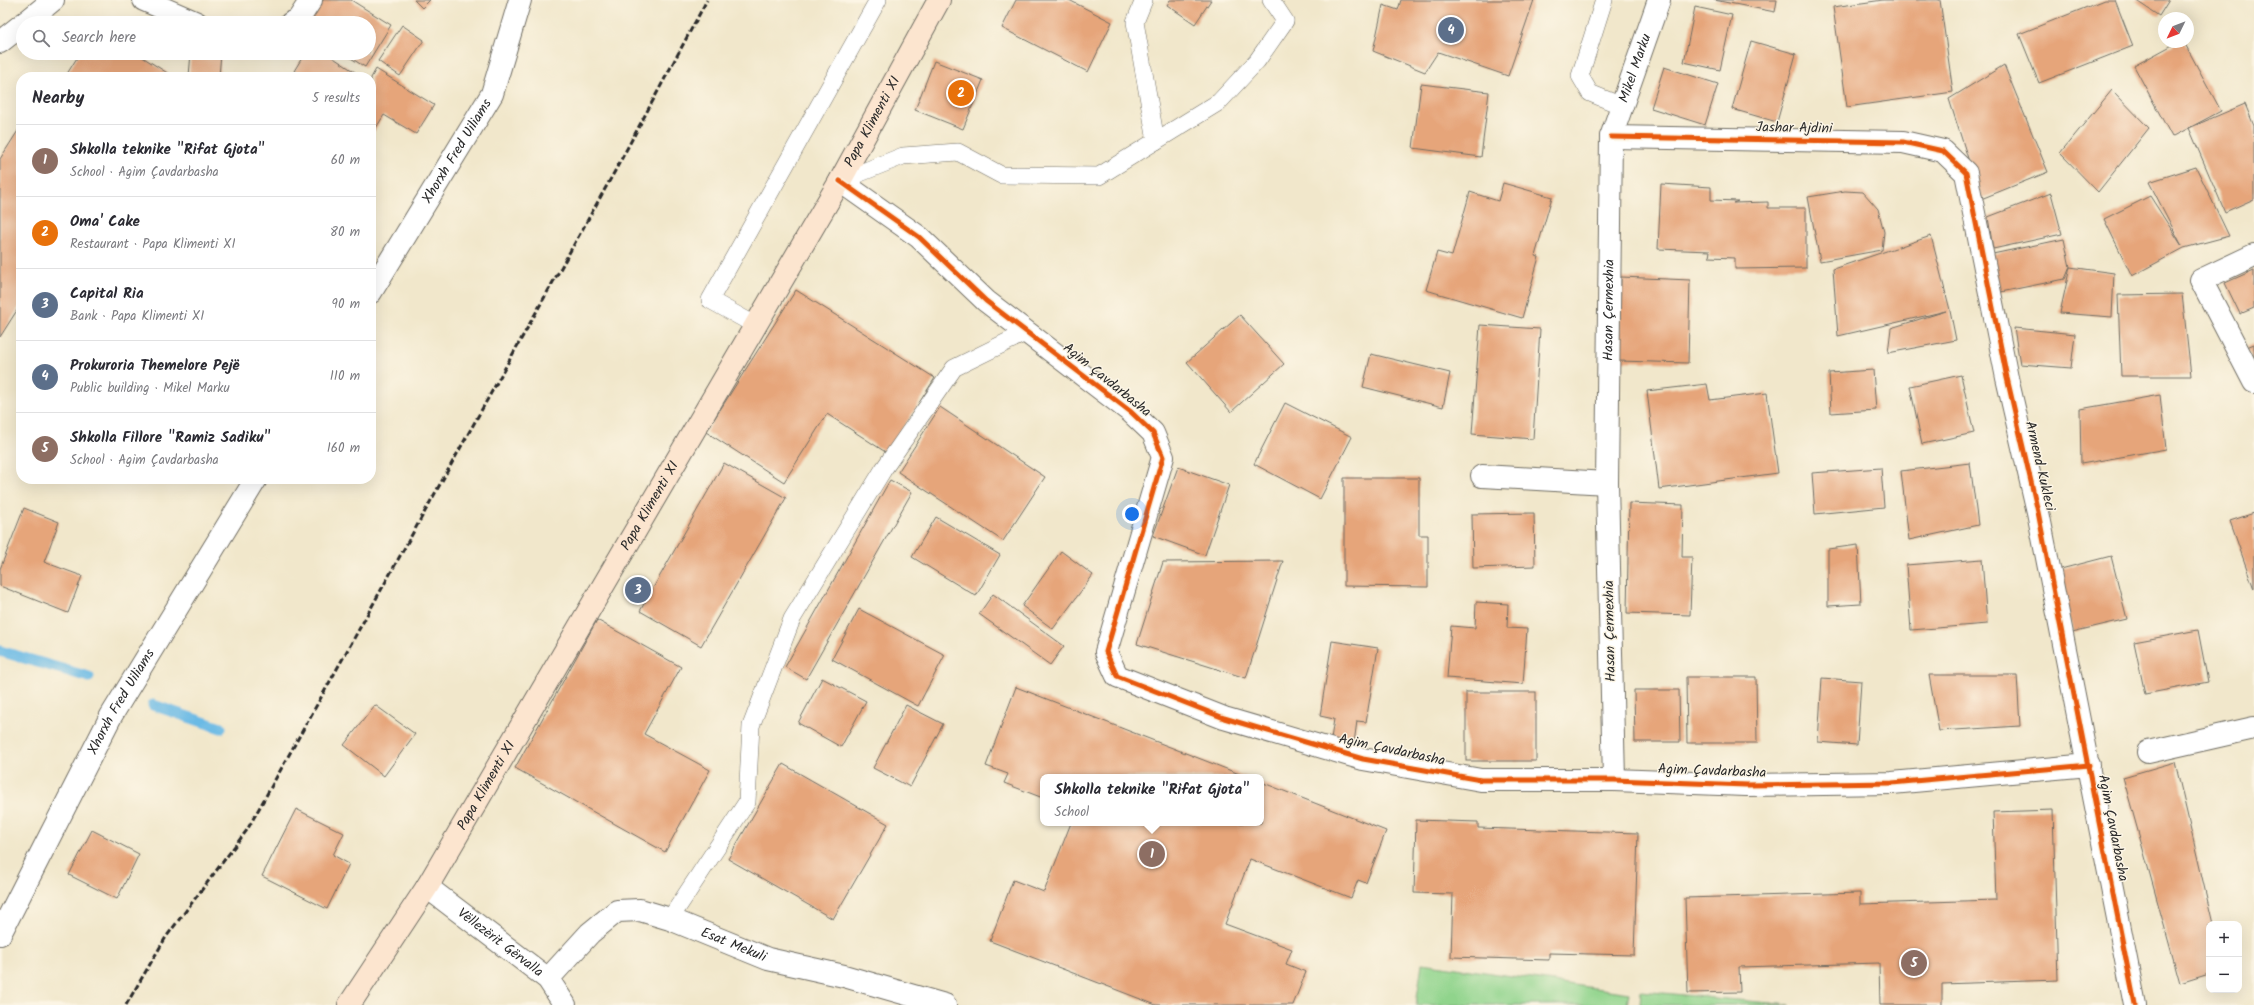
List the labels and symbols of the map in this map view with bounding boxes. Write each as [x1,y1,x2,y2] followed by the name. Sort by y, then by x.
[2158,12,2194,48] north arrow
[1438,15,1464,45] pin: 4
[1613,30,1657,106] street label: Mikel Marku
[839,72,906,171] street label: Papa Klimenti XI
[948,78,974,108] pin: 2
[417,94,498,208] street label: Xhorxh Fred Uiliams
[1756,116,1833,140] street label: Jashar Ajdini
[1597,259,1621,361] street label: Hasan Çermexhia
[1058,337,1156,423] street label: Agim Çavdarbasha
[2019,419,2061,514] street label: Armend Kukleci
[615,457,685,555] street label: Papa Klimenti XI
[1122,504,1142,524] your location
[625,575,651,605] pin: 3
[1598,580,1622,682] street label: Hasan Çermexhia
[82,644,161,759] street label: Xhorxh Fred Uiliams
[1337,728,1447,772] street label: Agim Çavdarbasha
[451,737,521,834] street label: Papa Klimenti XI
[1657,758,1767,784] street label: Agim Çavdarbasha
[2092,773,2134,883] street label: Agim Çavdarbasha
[1139,839,1165,869] pin: 1
[452,903,548,983] street label: Vëllezërit Gërvalla
[697,922,770,968] street label: Esat Mekuli
[1901,948,1927,978] pin: 5

